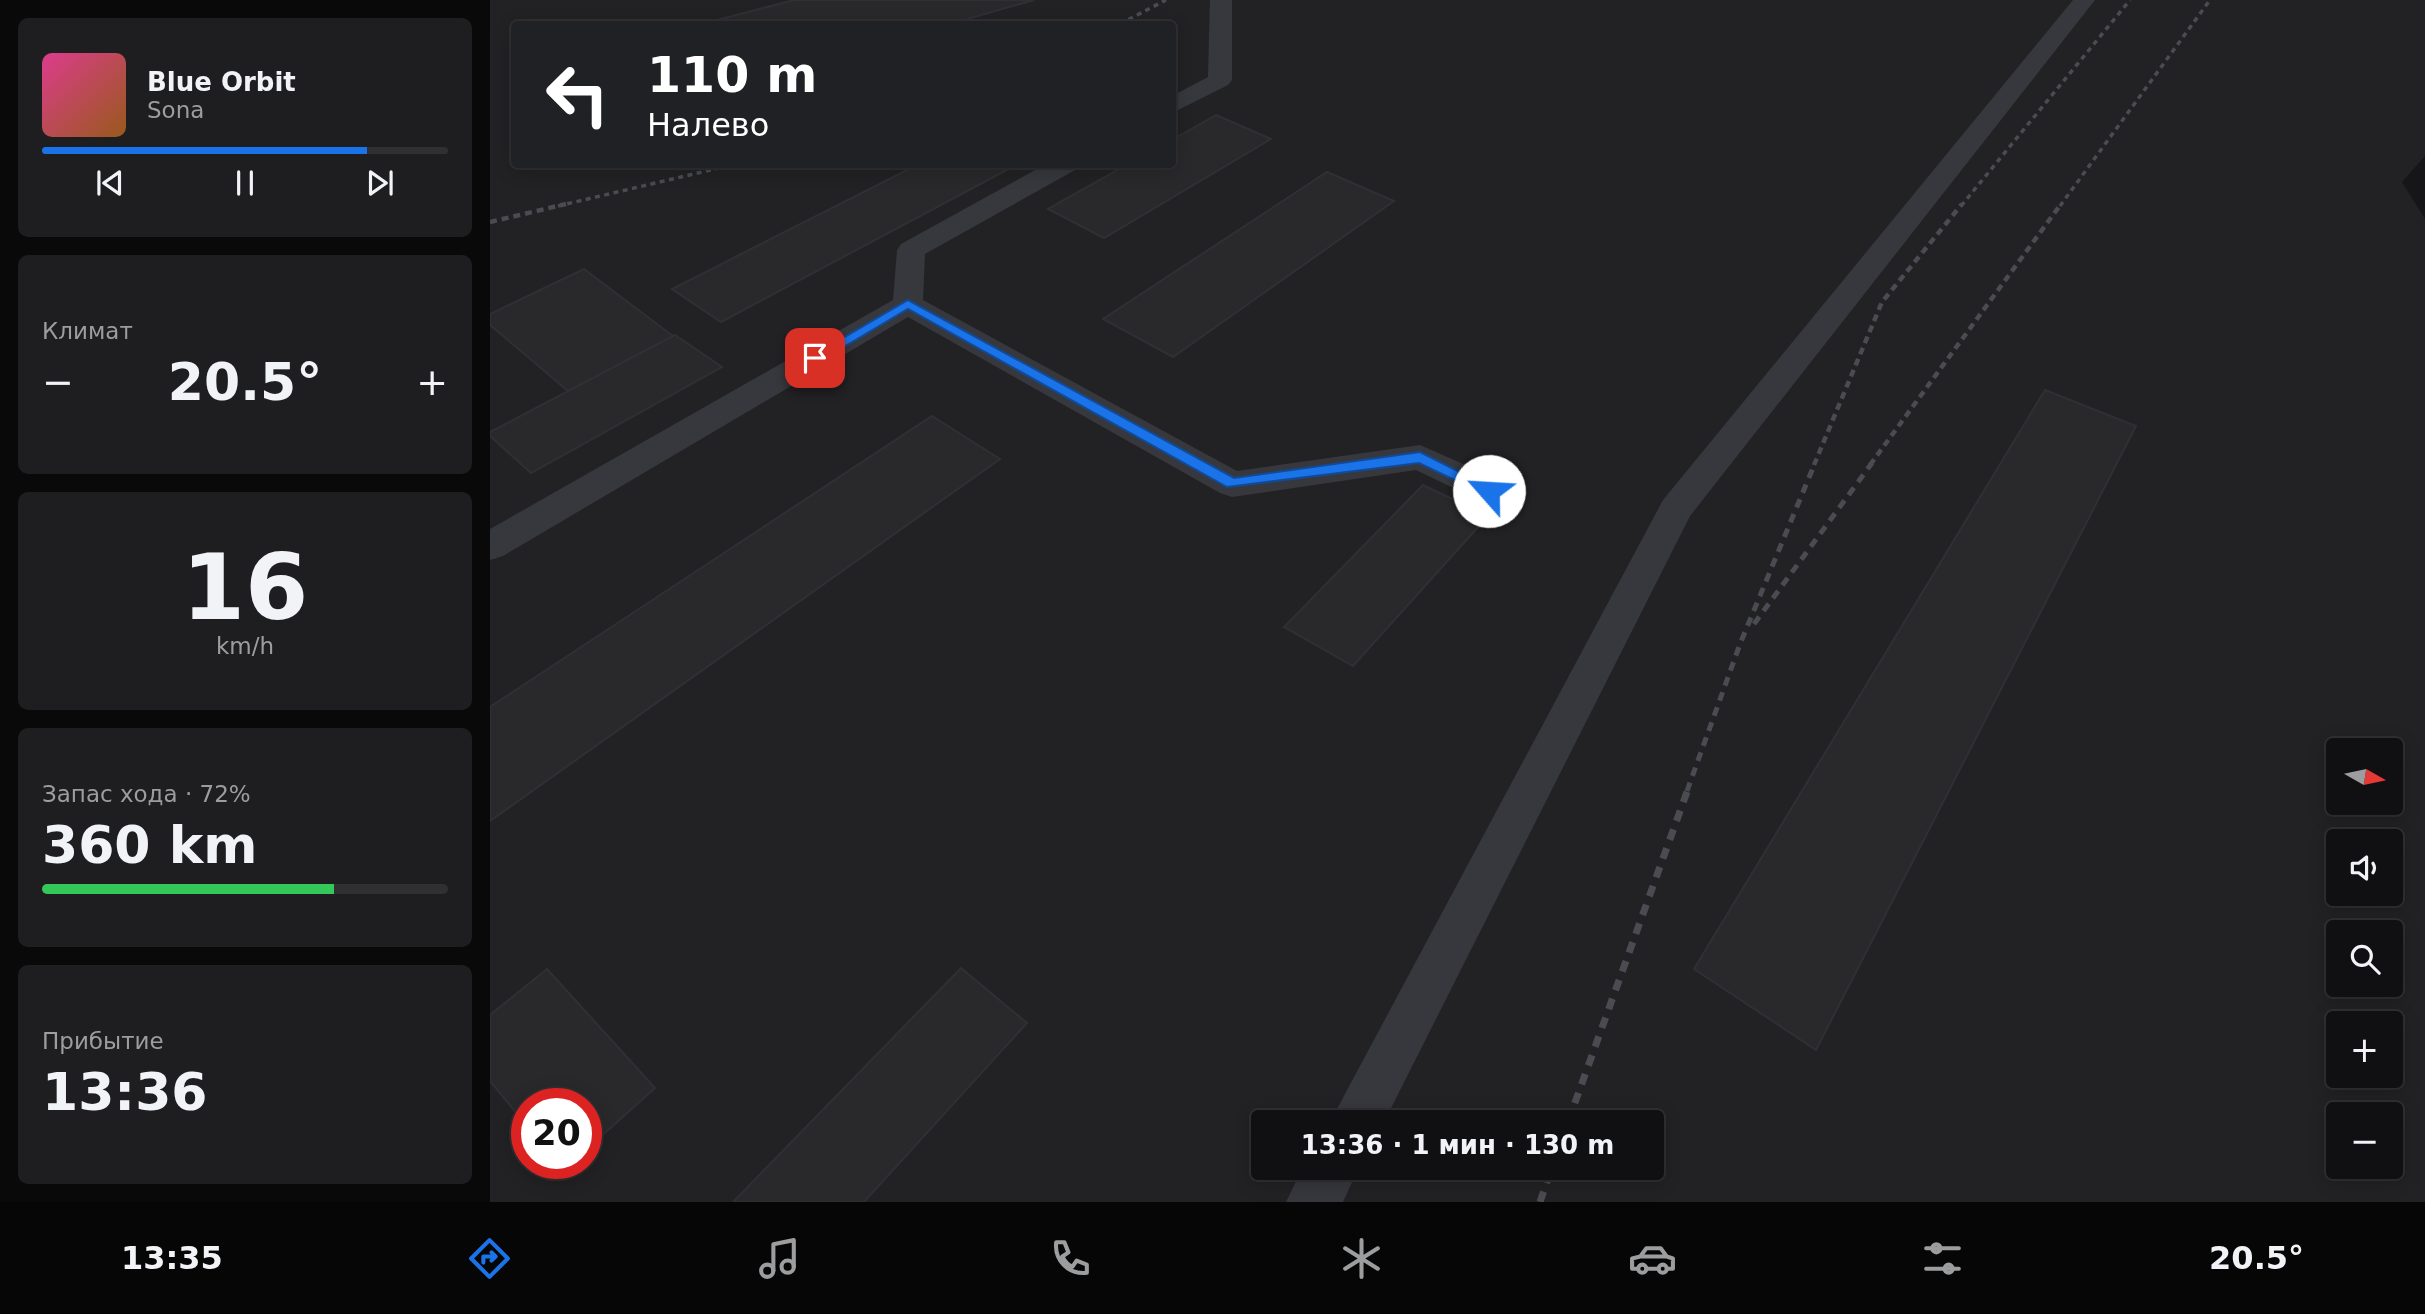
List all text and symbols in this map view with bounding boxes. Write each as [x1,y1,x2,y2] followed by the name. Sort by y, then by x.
[647,47,817,104] text: 110 m
[532,49,623,140] icon: left
[147,67,296,97] text: Blue Orbit
[147,97,204,123] text: Sona
[647,106,769,144] text: Налево
[91,164,129,202] icon: previous
[226,164,264,202] icon: pause
[361,164,399,202] icon: next
[42,318,133,344] text: Климат
[785,328,845,388] pin
[796,339,834,377] icon: arrive
[168,352,322,412] text: 20.5°
[42,360,74,404] text: −
[416,360,448,404] text: +
[1452,454,1526,528] position arrow
[182,535,308,640] text: 16
[216,633,274,659] text: km/h
[2326,738,2403,816] north arrow
[2326,738,2403,1179] map controls
[42,781,251,807] text: Запас хода · 72%
[42,815,257,875] text: 360 km
[2326,829,2403,906] button: sound
[2326,920,2403,997] button: search
[2326,1011,2403,1088] button: +
[42,1028,164,1054] text: Прибытие
[42,1062,208,1122] text: 13:36
[511,1088,602,1179] speed limit sign: 20
[2326,1102,2403,1179] button: −
[1301,1130,1614,1160] text: 13:36 · 1 мин · 130 m
[465,1234,514,1283] icon: directions
[755,1234,804,1283] icon: music
[1046,1234,1095,1283] icon: phone
[1337,1234,1386,1283] icon: climate
[1628,1234,1677,1283] icon: car
[1918,1234,1967,1283] icon: filters
[121,1239,223,1277] text: 13:35
[2209,1239,2304,1277] text: 20.5°

